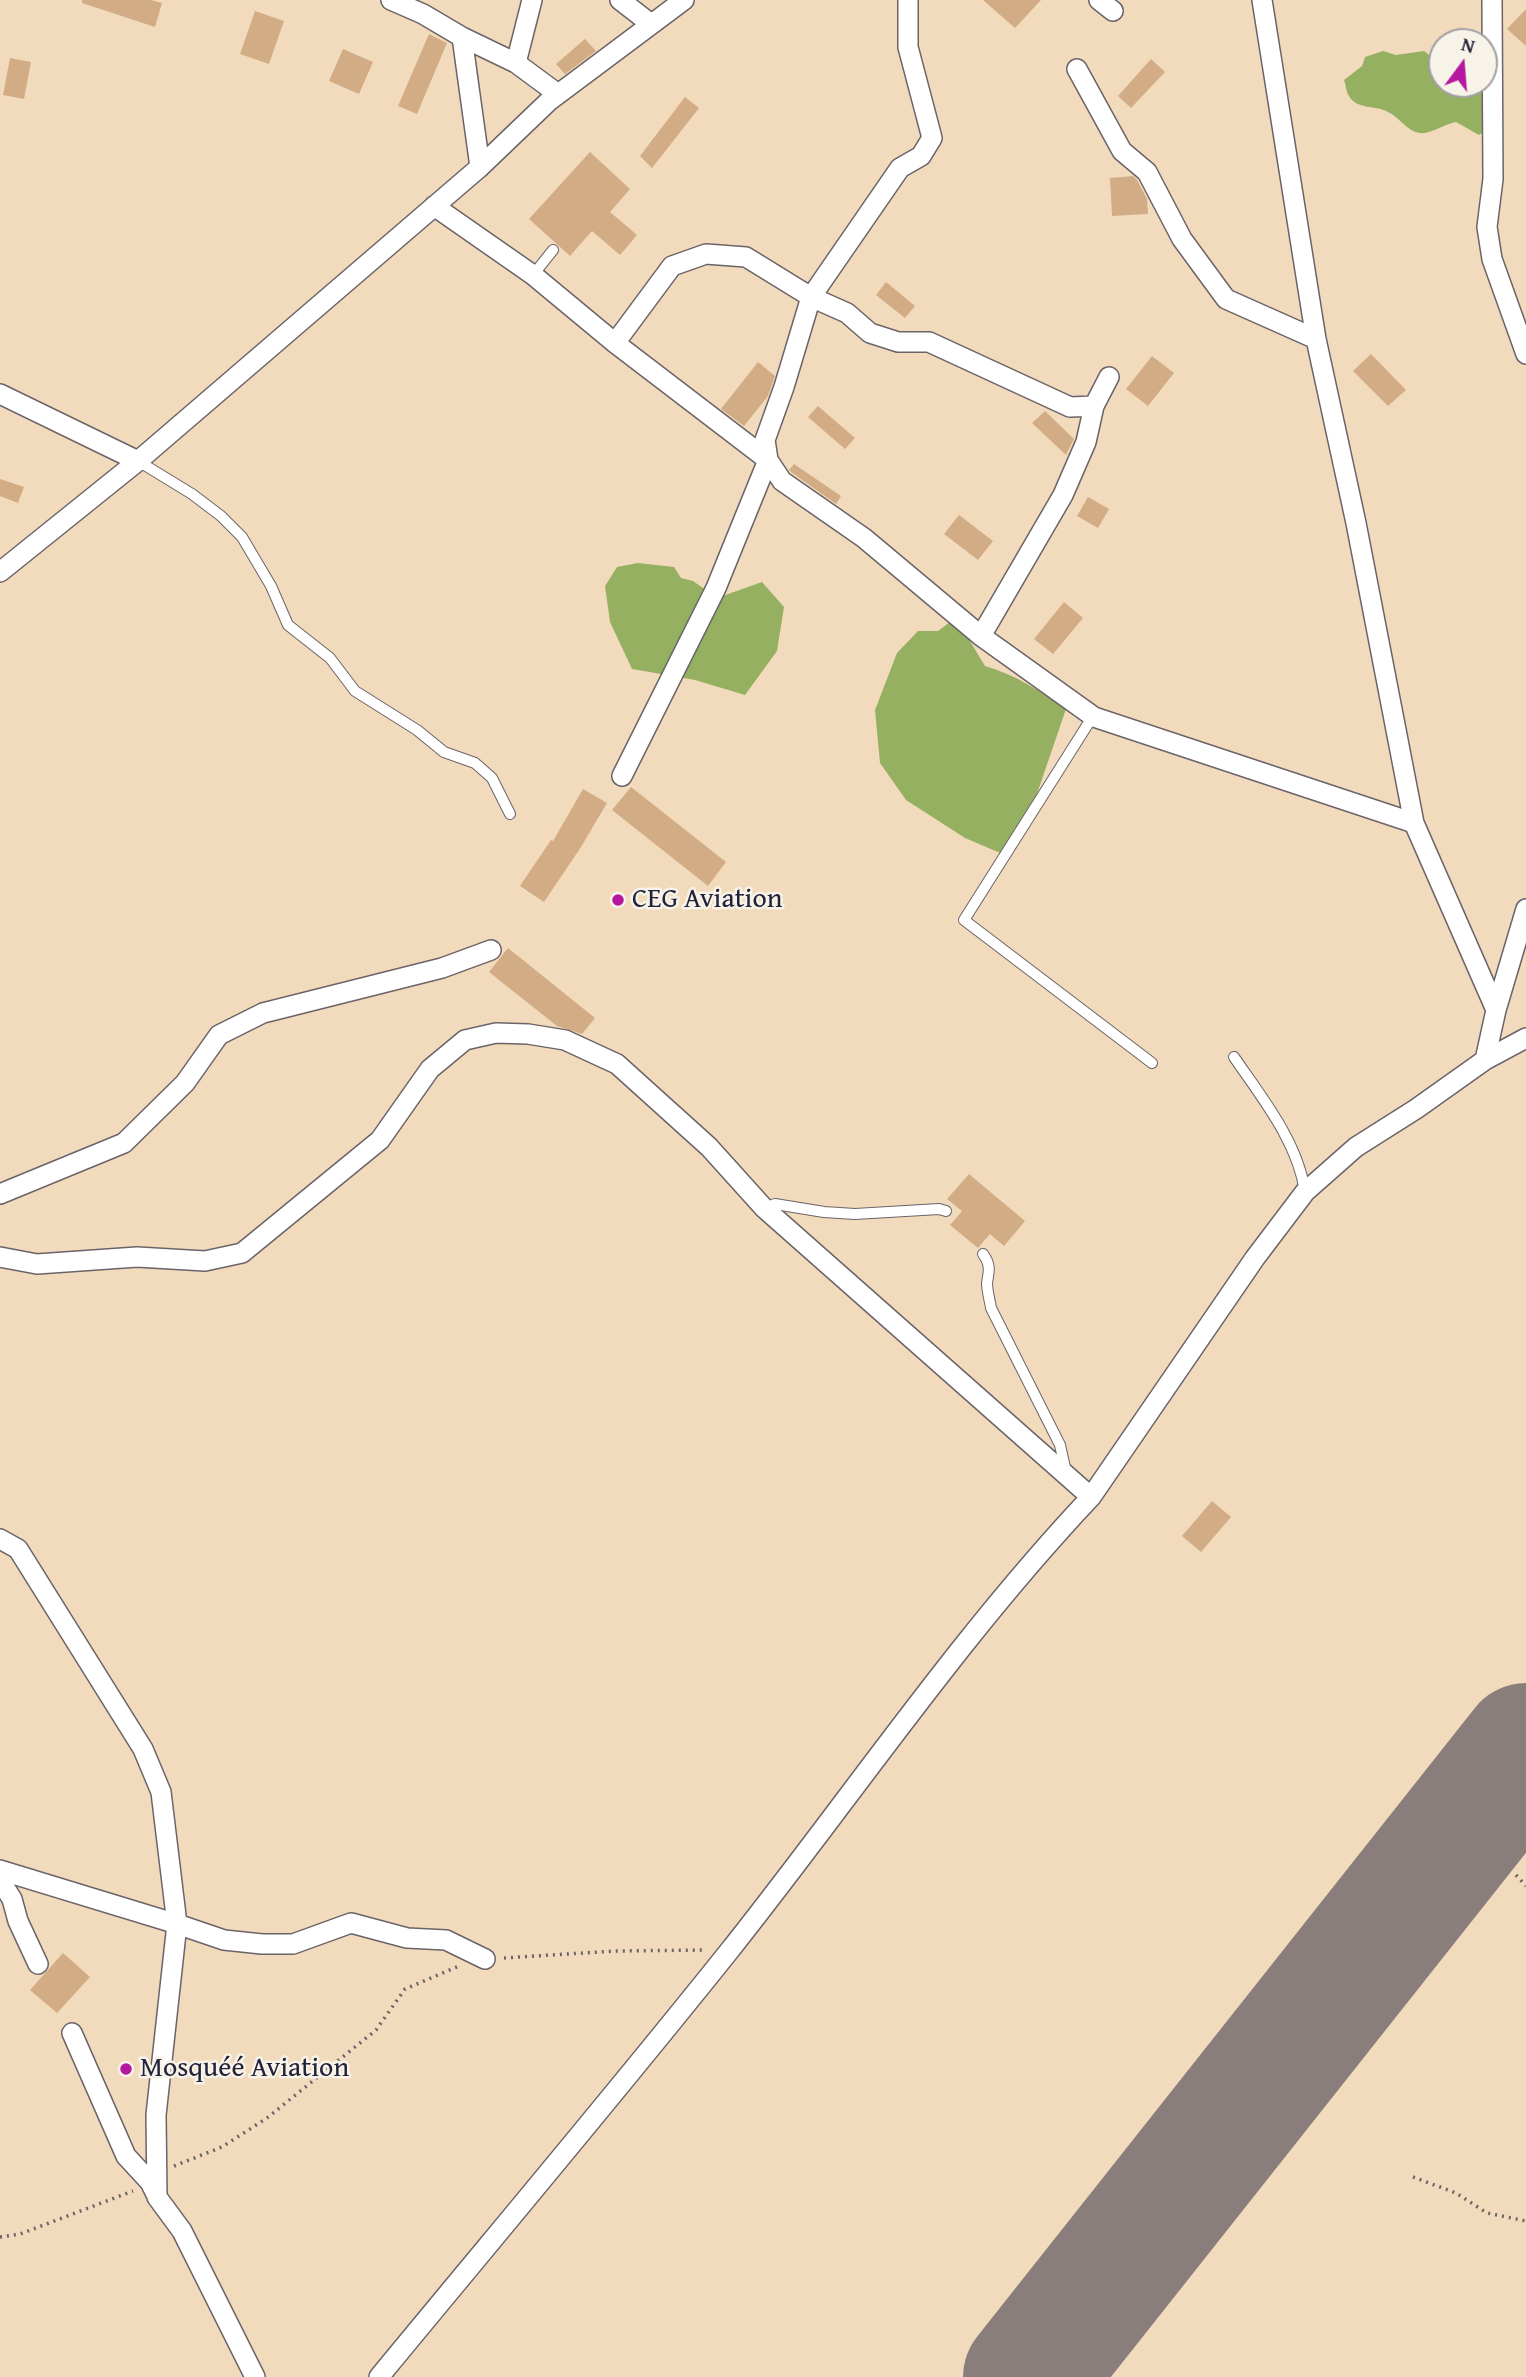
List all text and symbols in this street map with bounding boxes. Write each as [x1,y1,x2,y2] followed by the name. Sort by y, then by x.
[1428,28,1498,98] north arrow
[1458,30,1478,60] text: N
[632,883,782,917] place label: CEG Aviation
[610,892,626,908] marker: CEG Aviation
[140,2052,349,2086] place label: Mosquéé Aviation
[118,2061,134,2077] marker: Mosquéé Aviation

